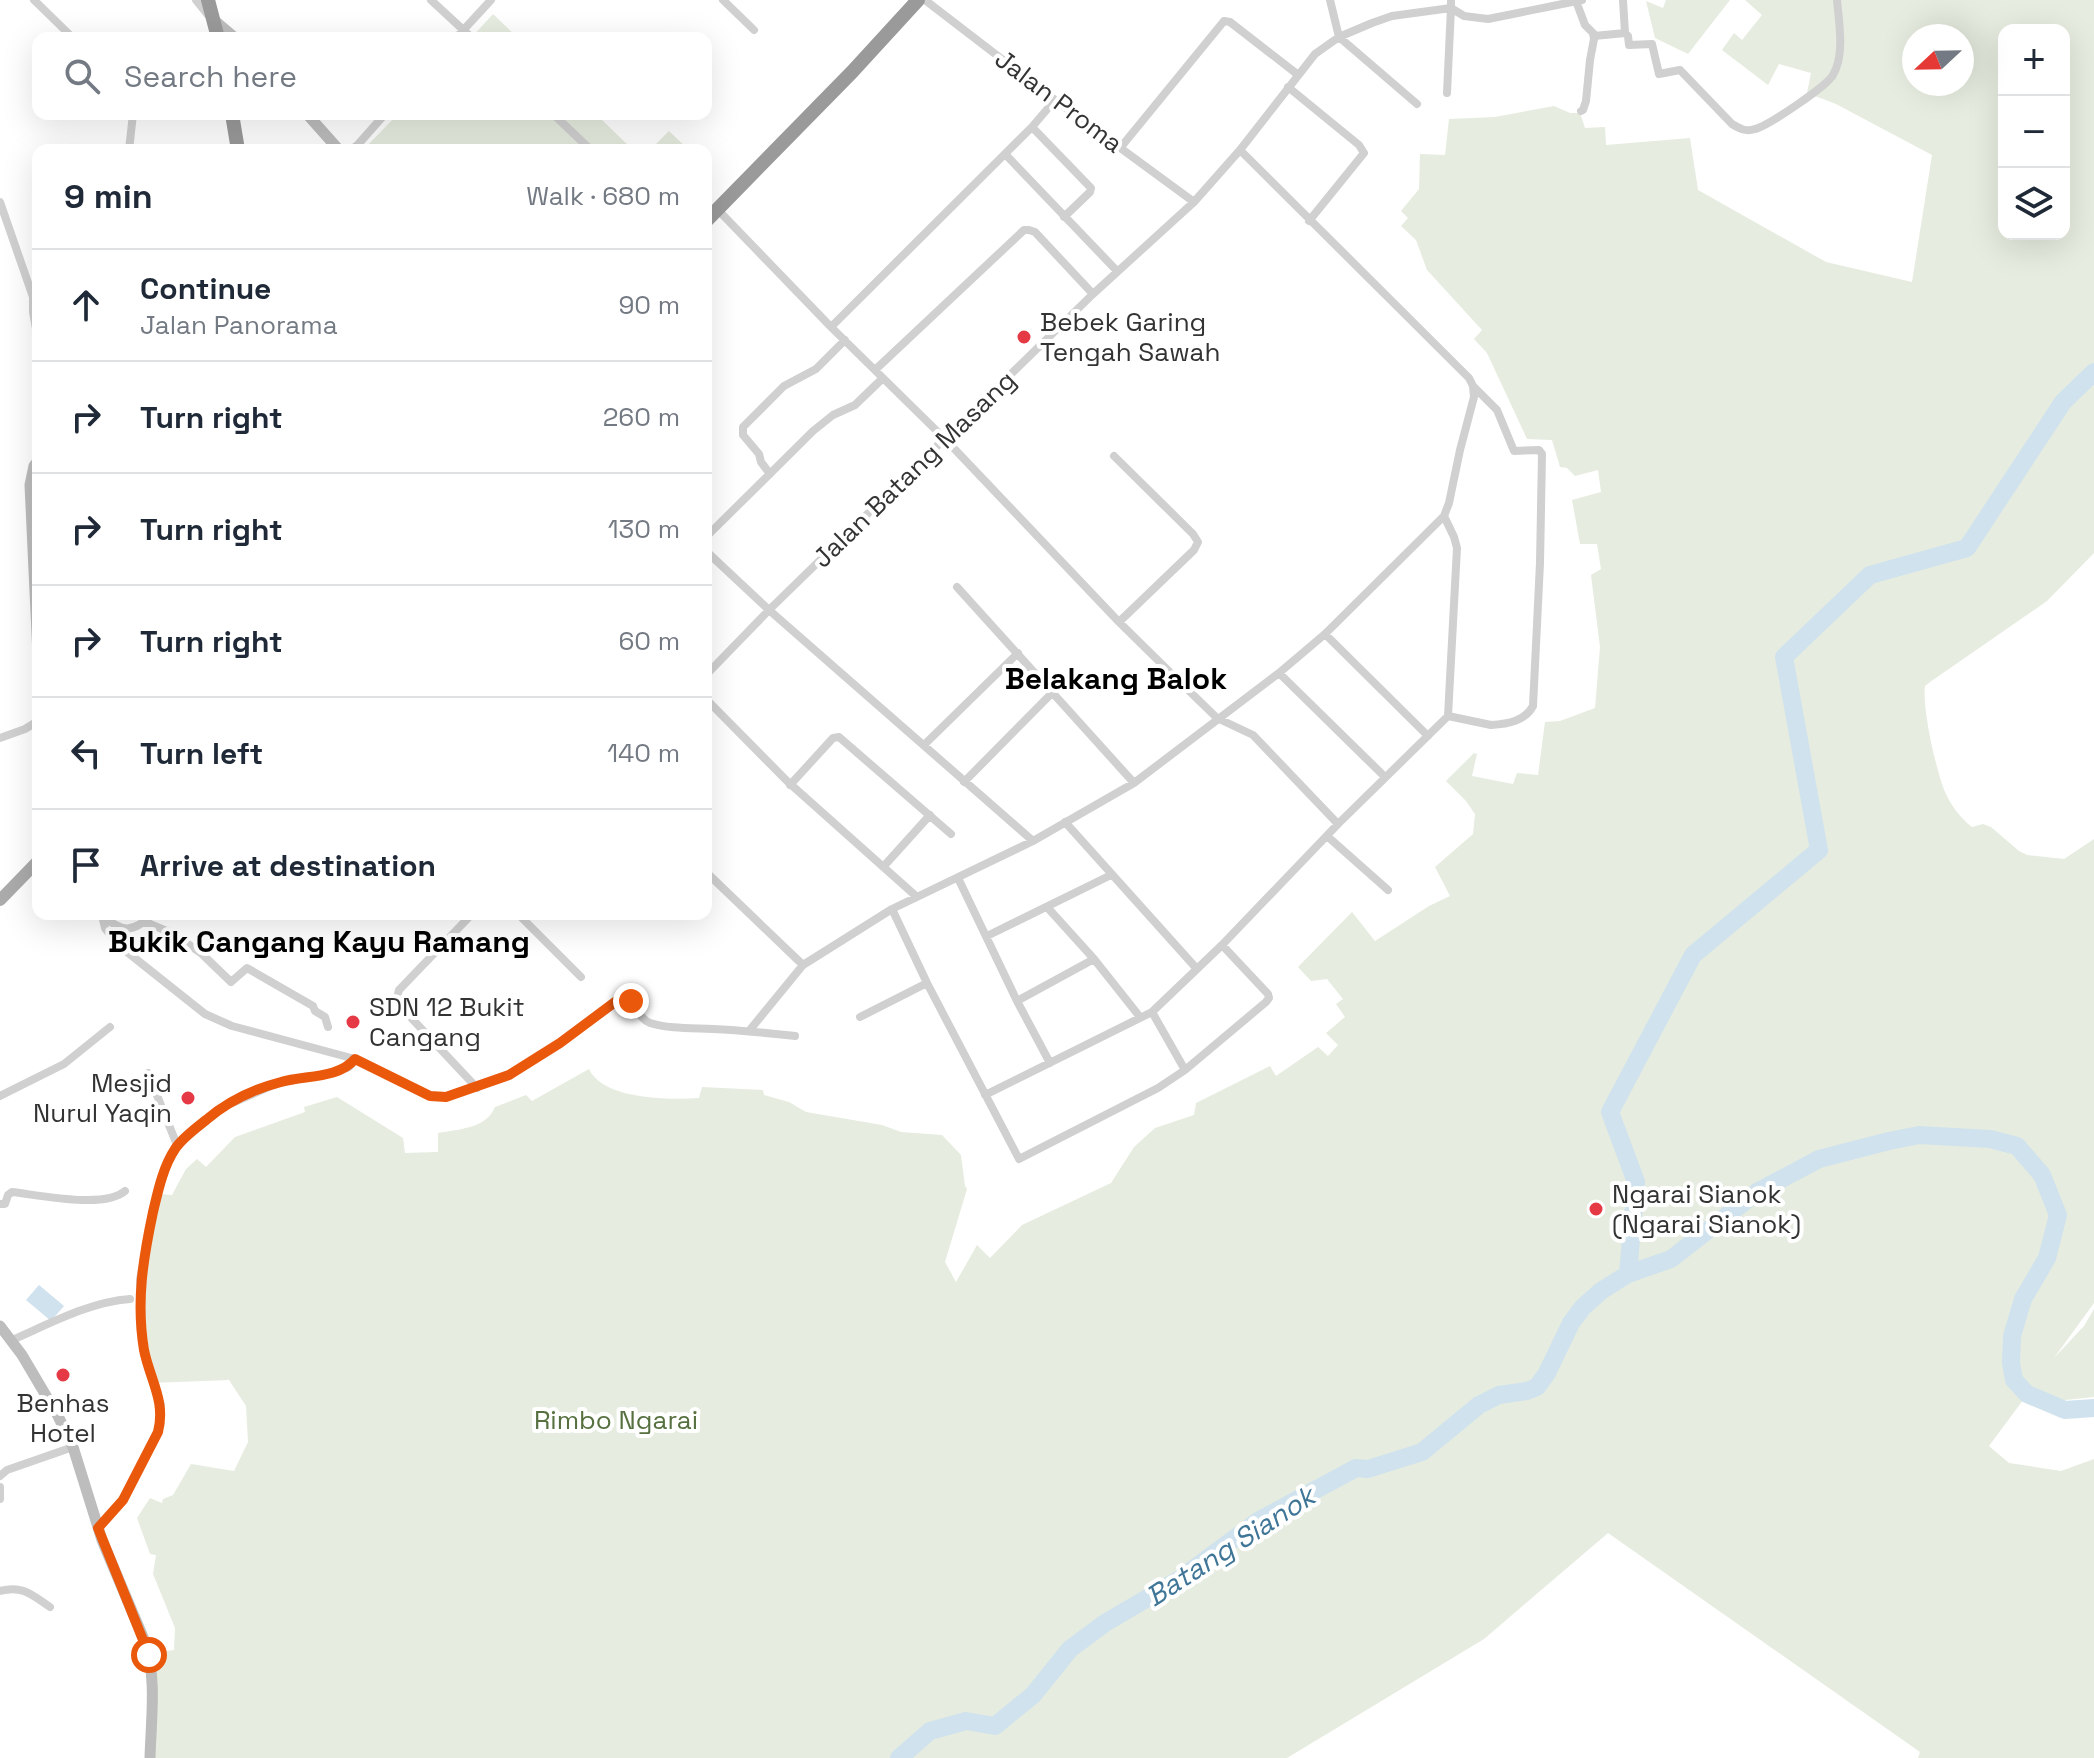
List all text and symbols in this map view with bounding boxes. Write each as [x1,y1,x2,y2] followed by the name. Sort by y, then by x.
[1902,24,1974,96] north arrow
[1998,24,2070,240] map controls
[1998,24,2070,96] button: +
[32,32,712,120] search box
[988,42,1130,160] street label: Jalan Proma
[60,54,104,98] icon: search
[124,57,297,96] text: Search here
[1998,96,2070,168] button: −
[1998,168,2070,240] button: layers
[64,175,153,218] text: 9 min
[526,179,680,213] text: Walk · 680 m
[140,269,271,308] text: Continue
[64,283,108,327] icon: ahead
[618,288,680,322] text: 90 m
[1040,305,1220,369] place label: Bebek Garing Tengah Sawah
[140,308,338,342] text: Jalan Panorama
[1015,328,1033,346] marker: Bebek Garing Tengah Sawah
[805,363,1023,575] street label: Jalan Batang Masang
[64,395,108,439] icon: right
[140,398,283,437] text: Turn right
[603,400,680,434] text: 260 m
[64,507,108,551] icon: right
[140,510,283,549] text: Turn right
[608,512,680,546] text: 130 m
[64,619,108,663] icon: right
[140,622,283,661] text: Turn right
[618,624,680,658] text: 60 m
[1005,659,1227,698] district label: Belakang Balok
[64,731,108,775] icon: left
[140,734,263,773] text: Turn left
[607,736,680,770] text: 140 m
[64,843,108,887] icon: arrive
[140,846,436,885] text: Arrive at destination
[108,922,530,961] district label: Bukik Cangang Kayu Ramang
[613,983,649,1019] route end
[369,990,525,1054] place label: SDN 12 Bukit Cangang
[344,1013,362,1031] marker: SDN 12 Bukit Cangang
[33,1066,172,1130] place label: Mesjid Nurul Yaqin
[179,1089,197,1107] marker: Mesjid Nurul Yaqin
[1612,1177,1801,1241] place label: Ngarai Sianok (Ngarai Sianok)
[1587,1200,1605,1218] marker: Ngarai Sianok (Ngarai Sianok)
[54,1366,72,1384] marker: Benhas Hotel
[16,1386,110,1450] place label: Benhas Hotel
[534,1403,698,1437] park label: Rimbo Ngarai
[1139,1476,1324,1614] water label: Batang Sianok
[131,1637,167,1673] route start

